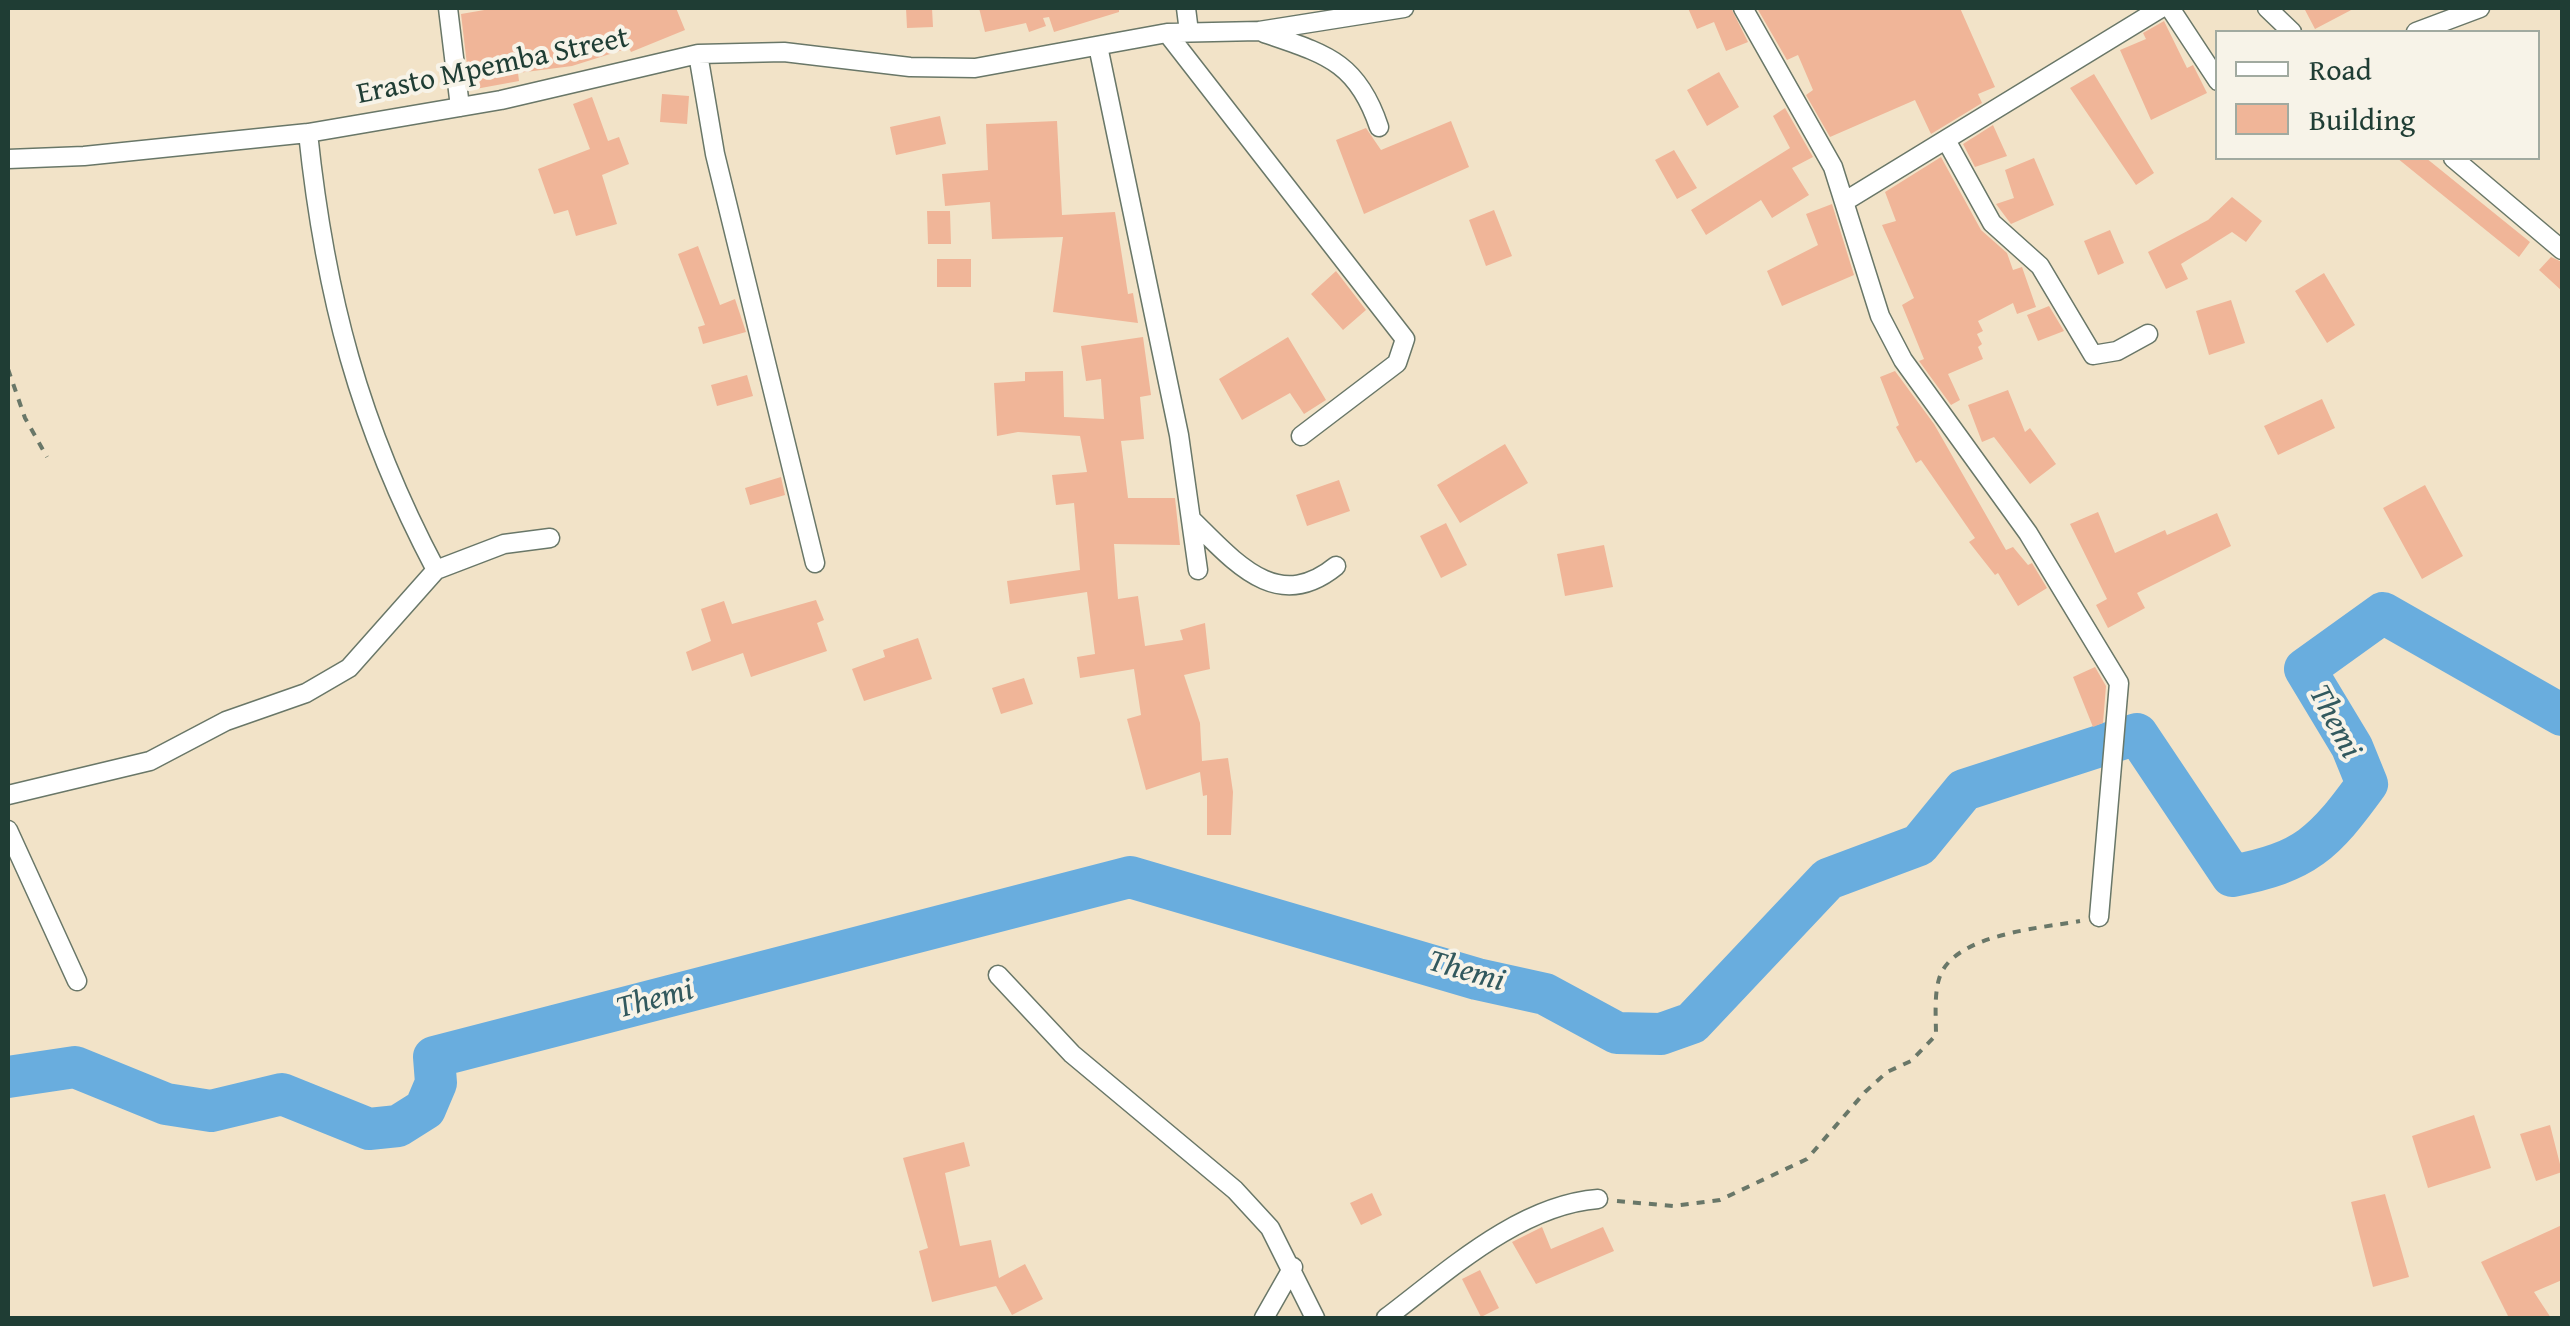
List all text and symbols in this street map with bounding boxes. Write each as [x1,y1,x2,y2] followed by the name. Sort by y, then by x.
[354,21,632,113] street label: Erasto Mpemba Street
[2215,30,2540,160] legend
[2309,47,2372,91] text: Road
[2309,97,2415,141] text: Building
[2299,679,2369,765] water label: Themi
[1423,943,1509,1001] water label: Themi
[613,971,697,1029] water label: Themi

